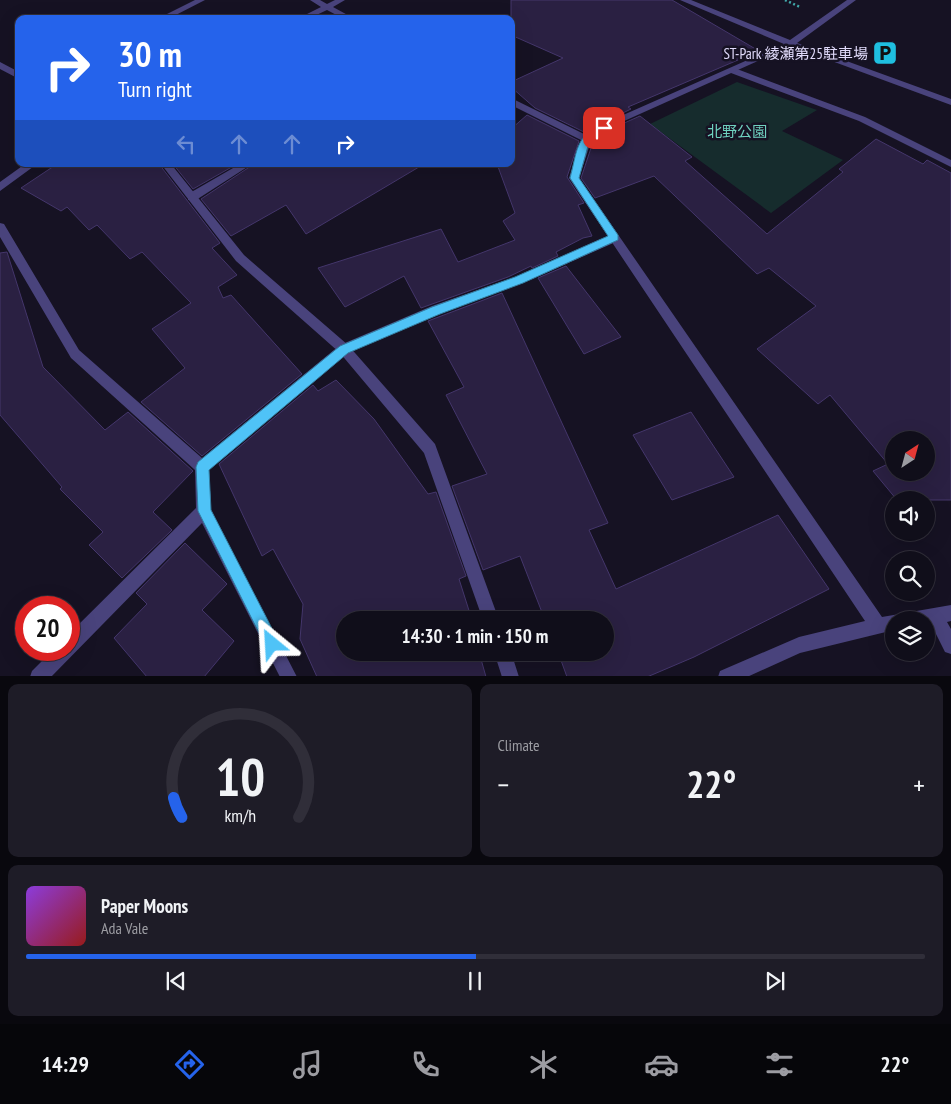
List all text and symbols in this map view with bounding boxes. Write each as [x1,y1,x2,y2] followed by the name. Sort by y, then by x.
[118,31,182,77] text: 30 m
[35,35,100,100] icon: right
[872,40,898,66] parking icon: ST-Park 綾瀬第25駐車場
[723,44,868,63] place label: ST-Park 綾瀬第25駐車場
[118,75,192,103] text: Turn right
[583,107,625,149] pin
[590,114,618,142] icon: arrive
[707,122,767,141] park label: 北野公園
[172,130,200,158] icon: left
[225,130,253,158] icon: ahead
[278,130,306,158] icon: ahead
[331,130,359,158] icon: right
[885,431,935,481] north arrow
[885,431,935,661] map controls
[885,491,935,541] button: sound
[885,551,935,601] button: search
[15,596,80,661] speed limit sign: 20
[885,611,935,661] button: layers
[245,617,297,669] position arrow
[402,624,548,648] text: 14:30 · 1 min · 150 m
[498,735,540,755] text: Climate
[215,743,265,810] text: 10
[686,759,736,808] text: 22°
[498,766,509,803] text: −
[913,766,925,803] text: +
[224,804,256,827] text: km/h
[101,894,188,918] text: Paper Moons
[101,918,148,938] text: Ada Vale
[162,967,190,995] icon: previous
[461,967,489,995] icon: pause
[761,967,789,995] icon: next
[172,1047,207,1082] icon: directions
[290,1047,325,1082] icon: music
[408,1047,443,1082] icon: phone
[526,1047,561,1082] icon: climate
[644,1047,679,1082] icon: car
[762,1047,797,1082] icon: filters
[42,1050,89,1078] text: 14:29
[880,1050,909,1078] text: 22°

